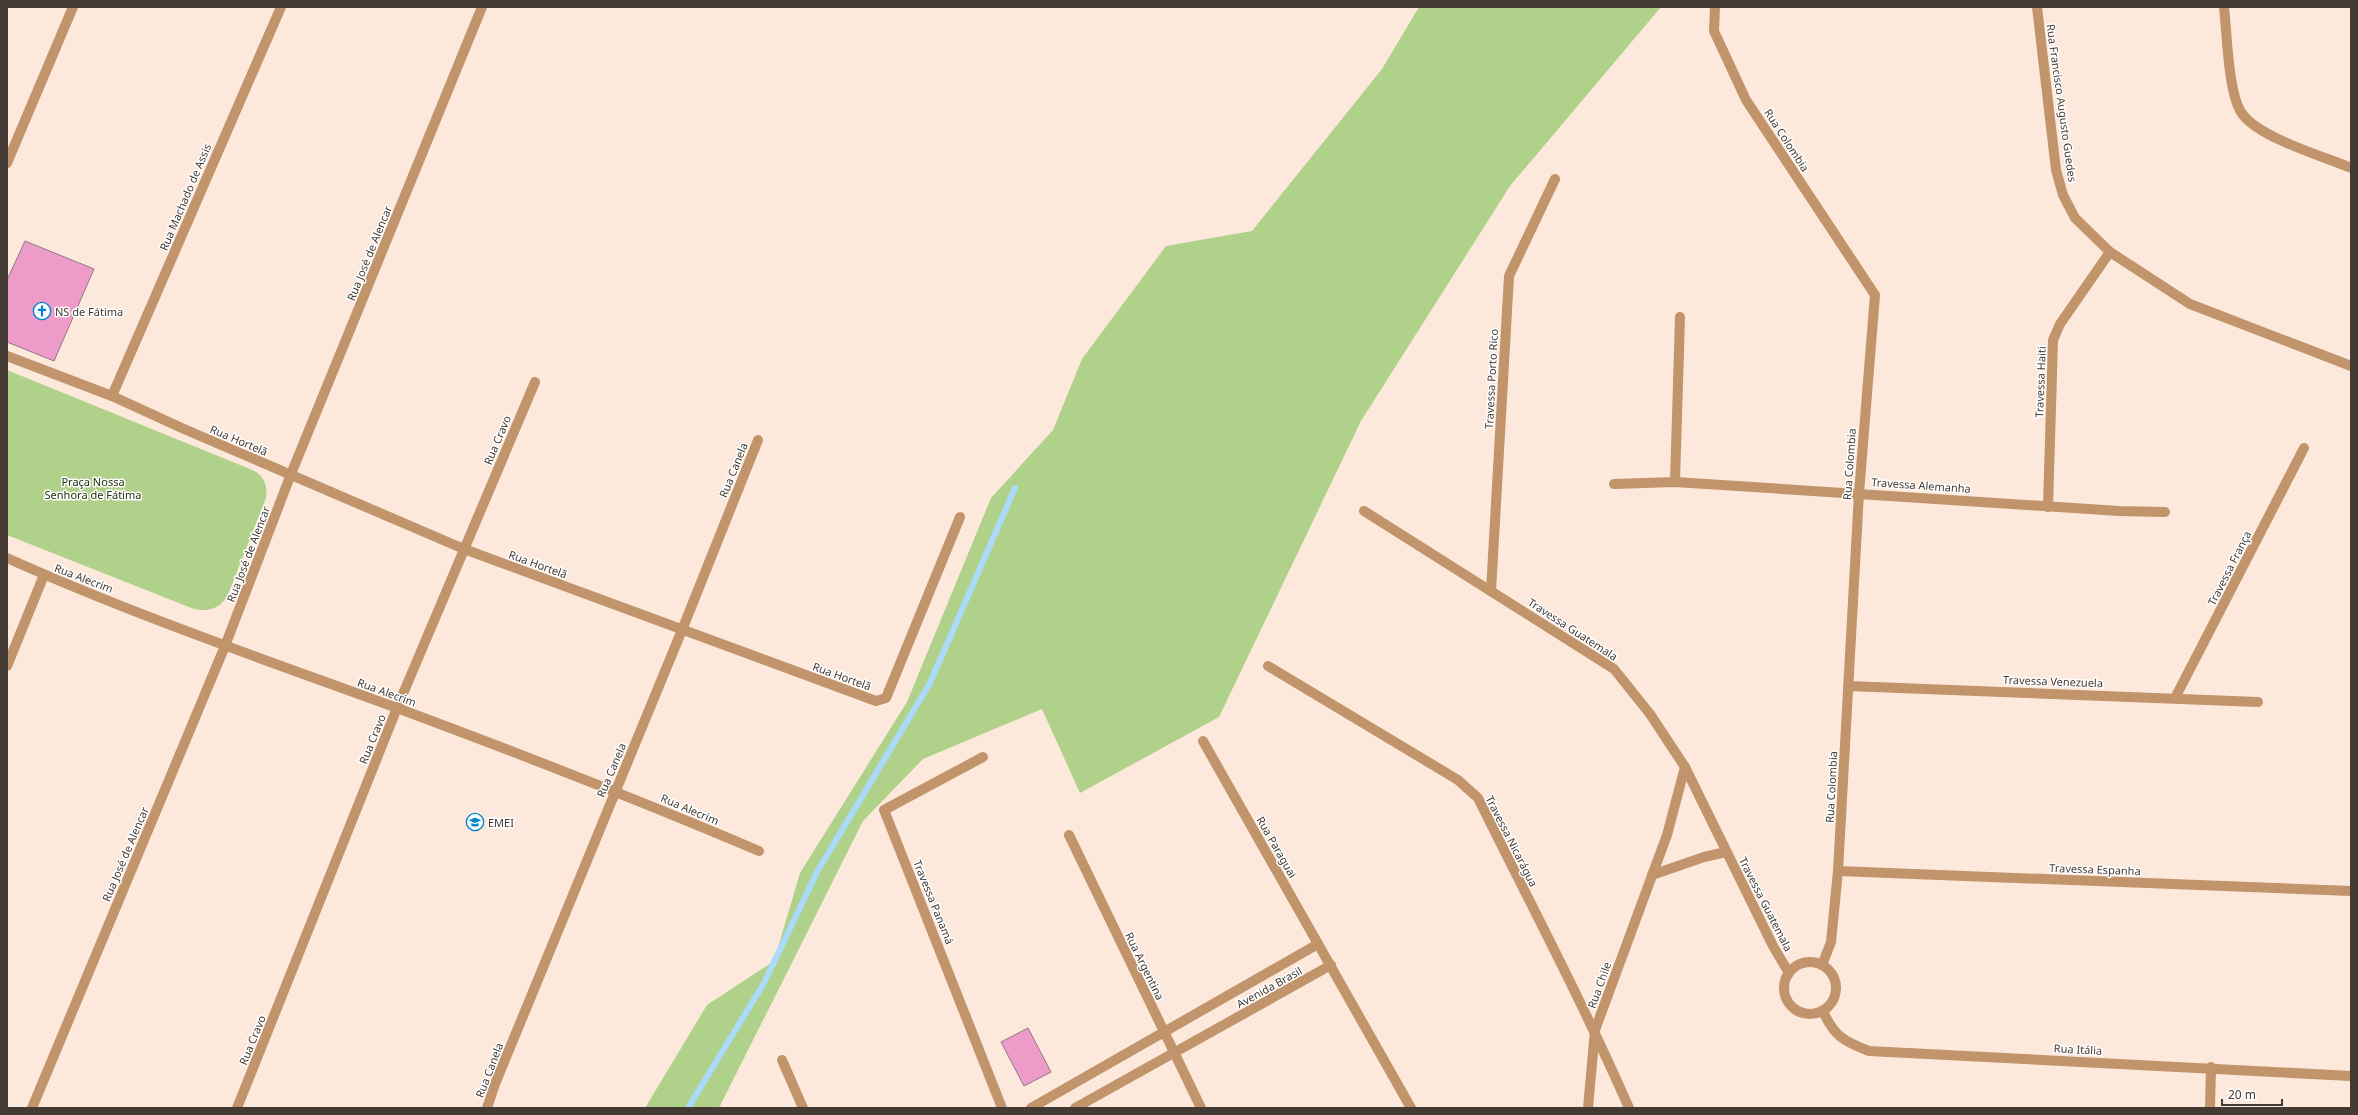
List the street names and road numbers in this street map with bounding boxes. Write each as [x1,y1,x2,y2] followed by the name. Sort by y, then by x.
[2043,23,2081,183] street label: Rua Francisco Augusto Guedes
[1761,106,1813,174] street label: Rua Colombia
[156,141,214,253] street label: Rua Machado de Assis
[343,203,395,303] street label: Rua José de Alencar
[1481,328,1501,430] street label: Travessa Porto Rico
[2031,346,2049,418] street label: Travessa Haiti
[480,413,514,467] street label: Rua Cravo
[208,421,270,459] street label: Rua Hortelã
[1839,428,1859,500] street label: Rua Colombia
[715,440,751,500] street label: Rua Canela
[1871,474,1971,496] street label: Travessa Alemanha
[223,504,273,604] street label: Rua José de Alencar
[2204,528,2254,608] street label: Travessa França
[507,546,569,582] street label: Rua Hortelã
[53,560,115,596] street label: Rua Alecrim
[1525,594,1621,664] street label: Travessa Guatemala
[811,658,873,694] street label: Rua Hortelã
[2003,672,2103,690] street label: Travessa Venezuela
[355,674,419,710] street label: Rua Alecrim
[355,712,389,766] street label: Rua Cravo
[593,740,629,800] street label: Rua Canela
[1822,751,1840,823] street label: Rua Colombia
[659,790,721,828] street label: Rua Alecrim
[1483,793,1541,889] street label: Travessa Nicarágua
[98,804,152,904] street label: Rua José de Alencar
[1253,814,1301,880] street label: Rua Paraguai
[1736,854,1796,954] street label: Travessa Guatemala
[910,858,958,946] street label: Travessa Panamá
[2049,860,2141,878] street label: Travessa Espanha
[1122,930,1168,1002] street label: Rua Argentina
[1584,960,1614,1010] street label: Rua Chile
[1234,963,1304,1011] street label: Avenida Brasil
[235,1013,269,1067] street label: Rua Cravo
[472,1040,506,1100] street label: Rua Canela
[2053,1040,2103,1058] street label: Rua Itália

